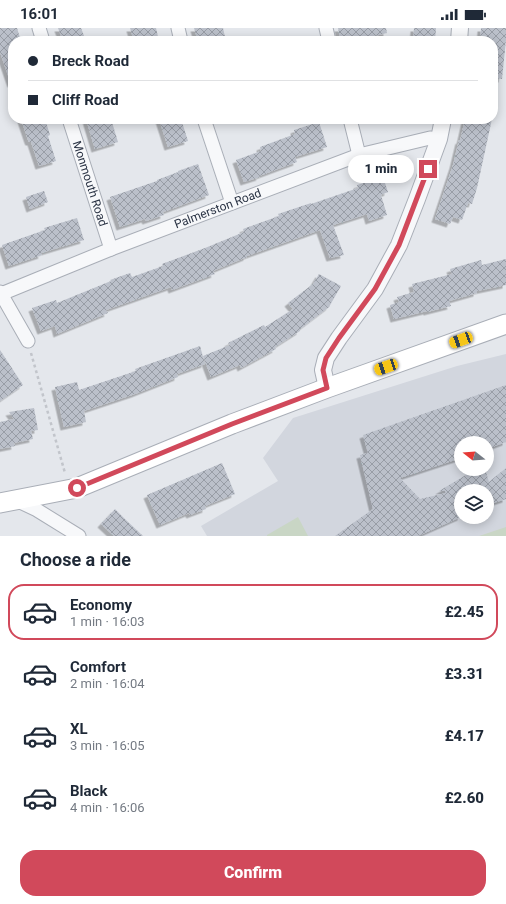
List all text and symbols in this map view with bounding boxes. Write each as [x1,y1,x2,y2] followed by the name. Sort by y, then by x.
[20,5,59,23] text: 16:01
[52,52,129,70] text: Breck Road
[52,91,119,109] text: Cliff Road
[70,139,110,228] street label: Monmouth Road
[348,155,414,183] callout: 1 min
[419,160,437,178] route end
[365,161,397,176] text: 1 min
[172,186,263,231] street label: Palmerston Road
[448,330,474,350] car
[373,357,399,377] car
[454,436,494,476] north arrow
[454,436,494,524] map controls
[68,479,86,497] route start
[454,484,494,524] button: layers
[20,549,131,570] text: Choose a ride
[22,594,58,630] icon: car
[70,596,132,614] text: Economy
[445,603,484,621] text: £2.45
[70,614,145,629] text: 1 min · 16:03
[22,656,58,692] icon: car
[70,658,126,676] text: Comfort
[445,665,484,683] text: £3.31
[70,676,145,691] text: 2 min · 16:04
[22,718,58,754] icon: car
[70,720,88,738] text: XL
[445,727,484,745] text: £4.17
[70,738,145,753] text: 3 min · 16:05
[22,780,58,816] icon: car
[70,782,107,800] text: Black
[445,789,484,807] text: £2.60
[70,800,145,815] text: 4 min · 16:06
[20,850,486,896] button: Confirm

